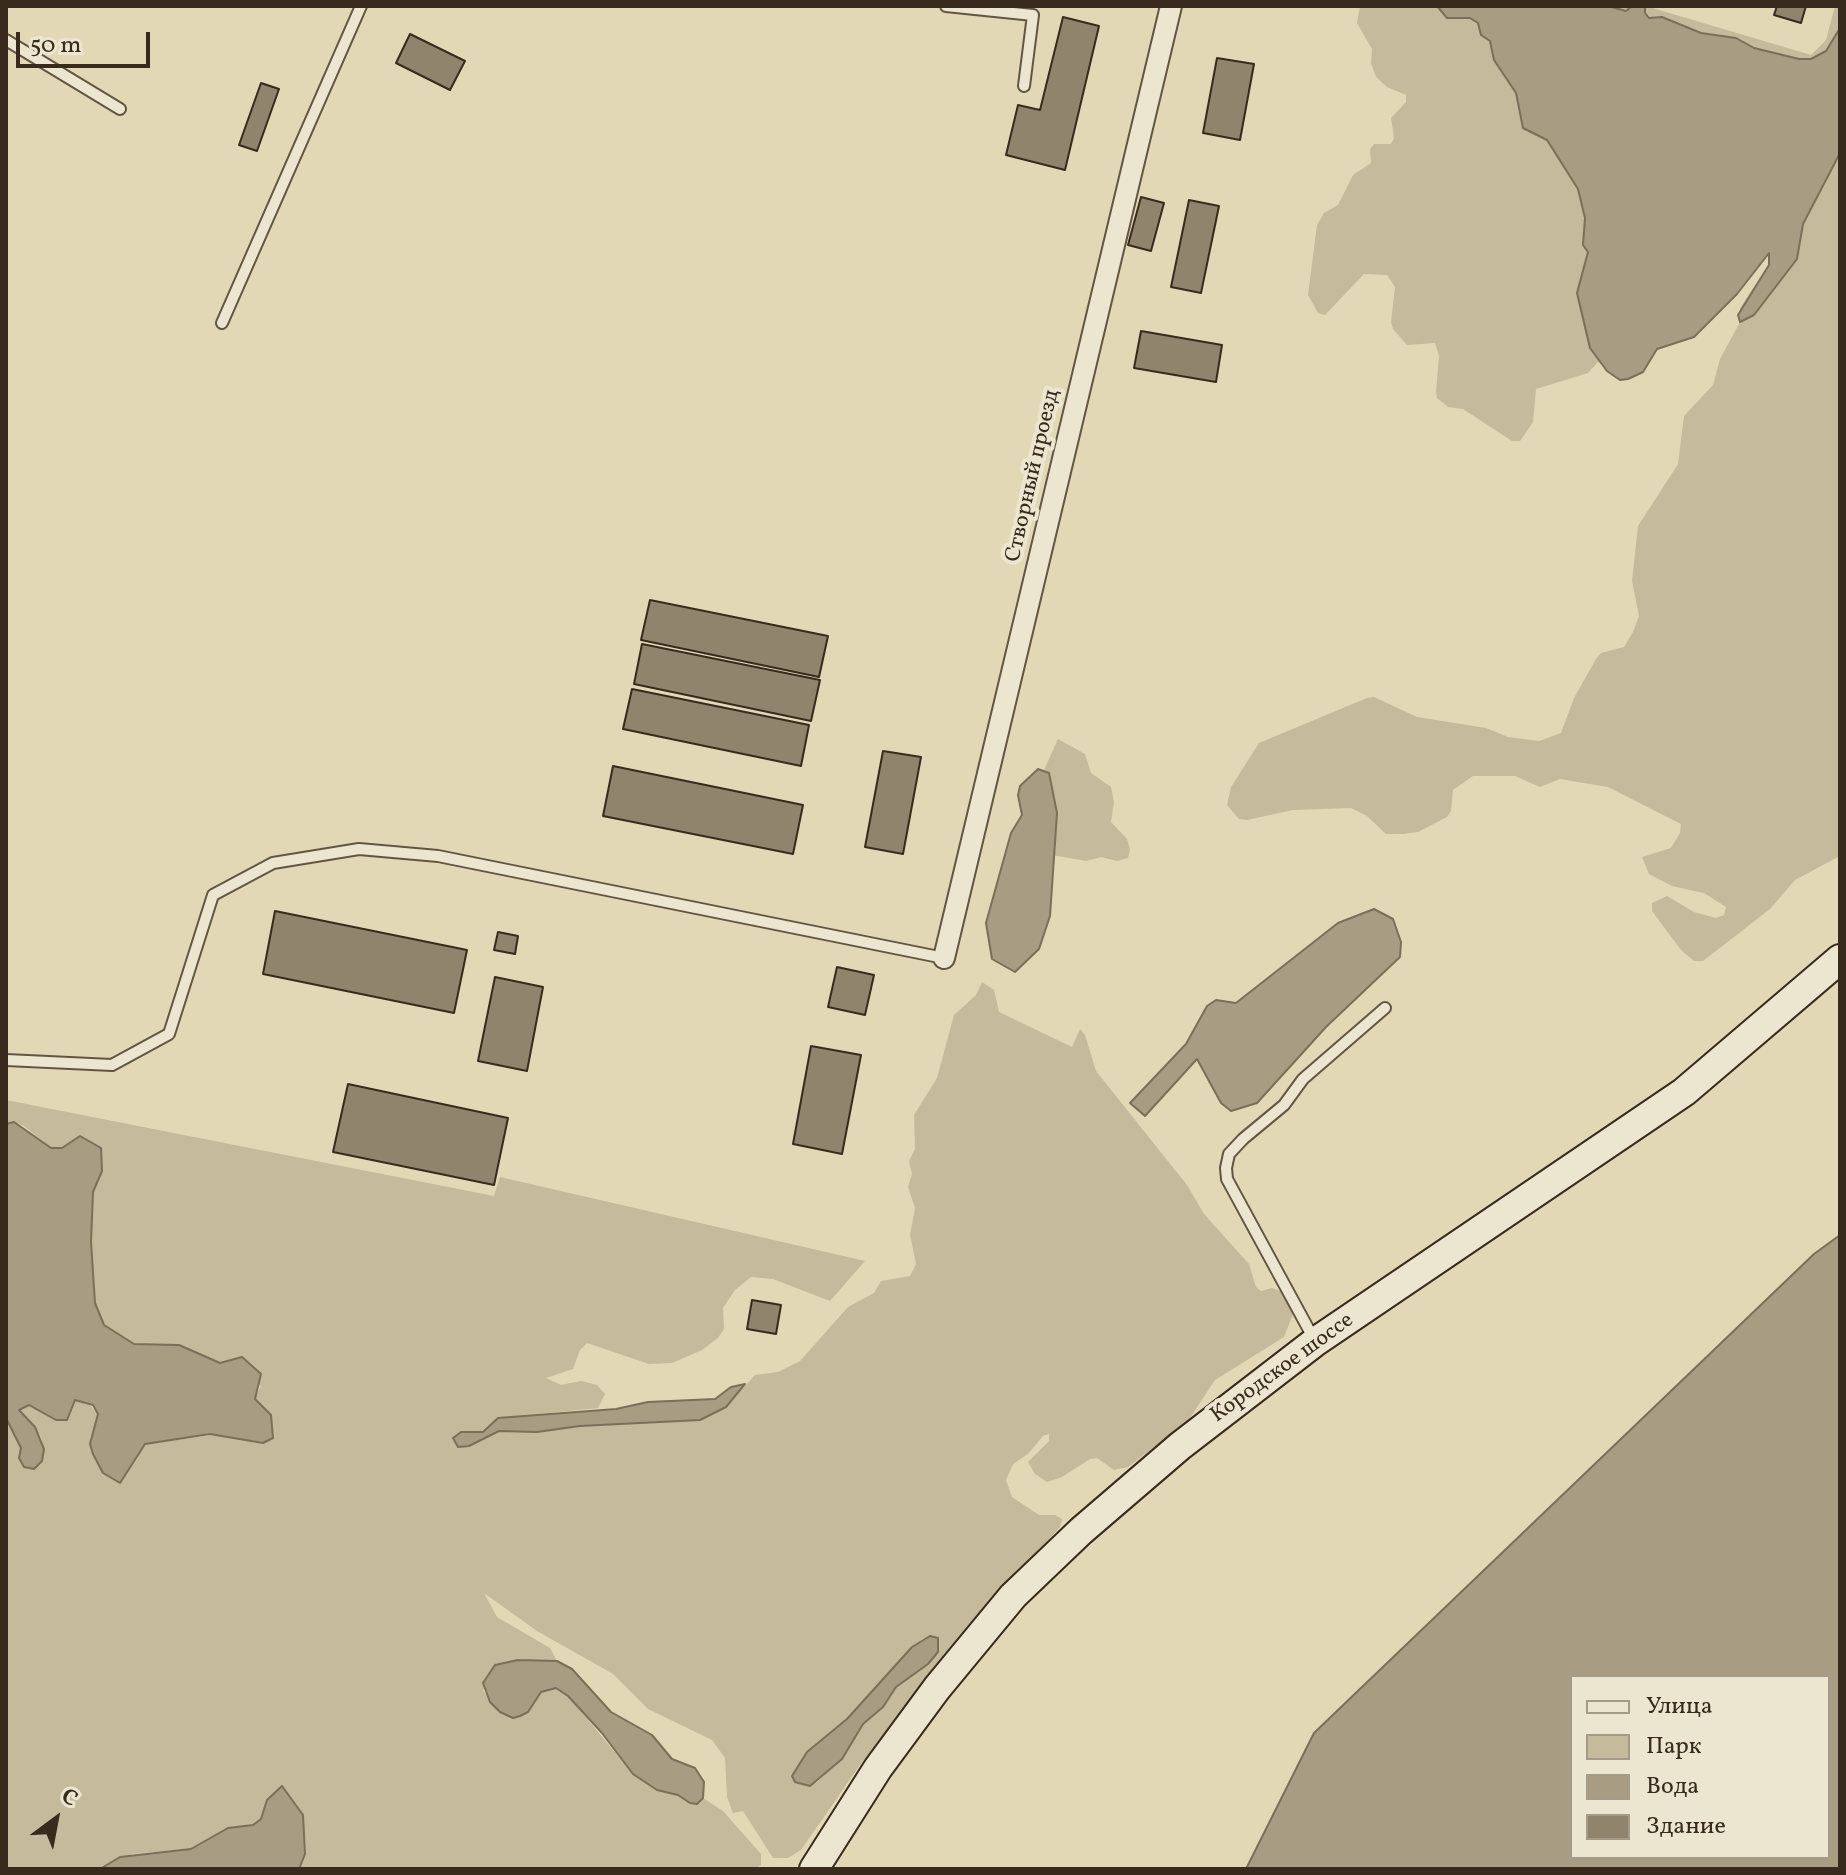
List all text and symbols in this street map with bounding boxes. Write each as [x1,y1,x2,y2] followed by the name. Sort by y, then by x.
[20,16,154,66] scale bar
[30,29,82,63] text: 50 m
[1001,387,1067,565] street label: Створный проезд
[1206,1308,1360,1430] street label: Кородское шоссе
[1570,1675,1830,1859] legend
[1646,1690,1713,1724] text: Улица
[1646,1730,1702,1764] text: Парк
[1646,1770,1699,1804] text: Вода
[16,1779,96,1859] north arrow
[55,1781,83,1815] text: С
[1646,1810,1726,1844] text: Здание

